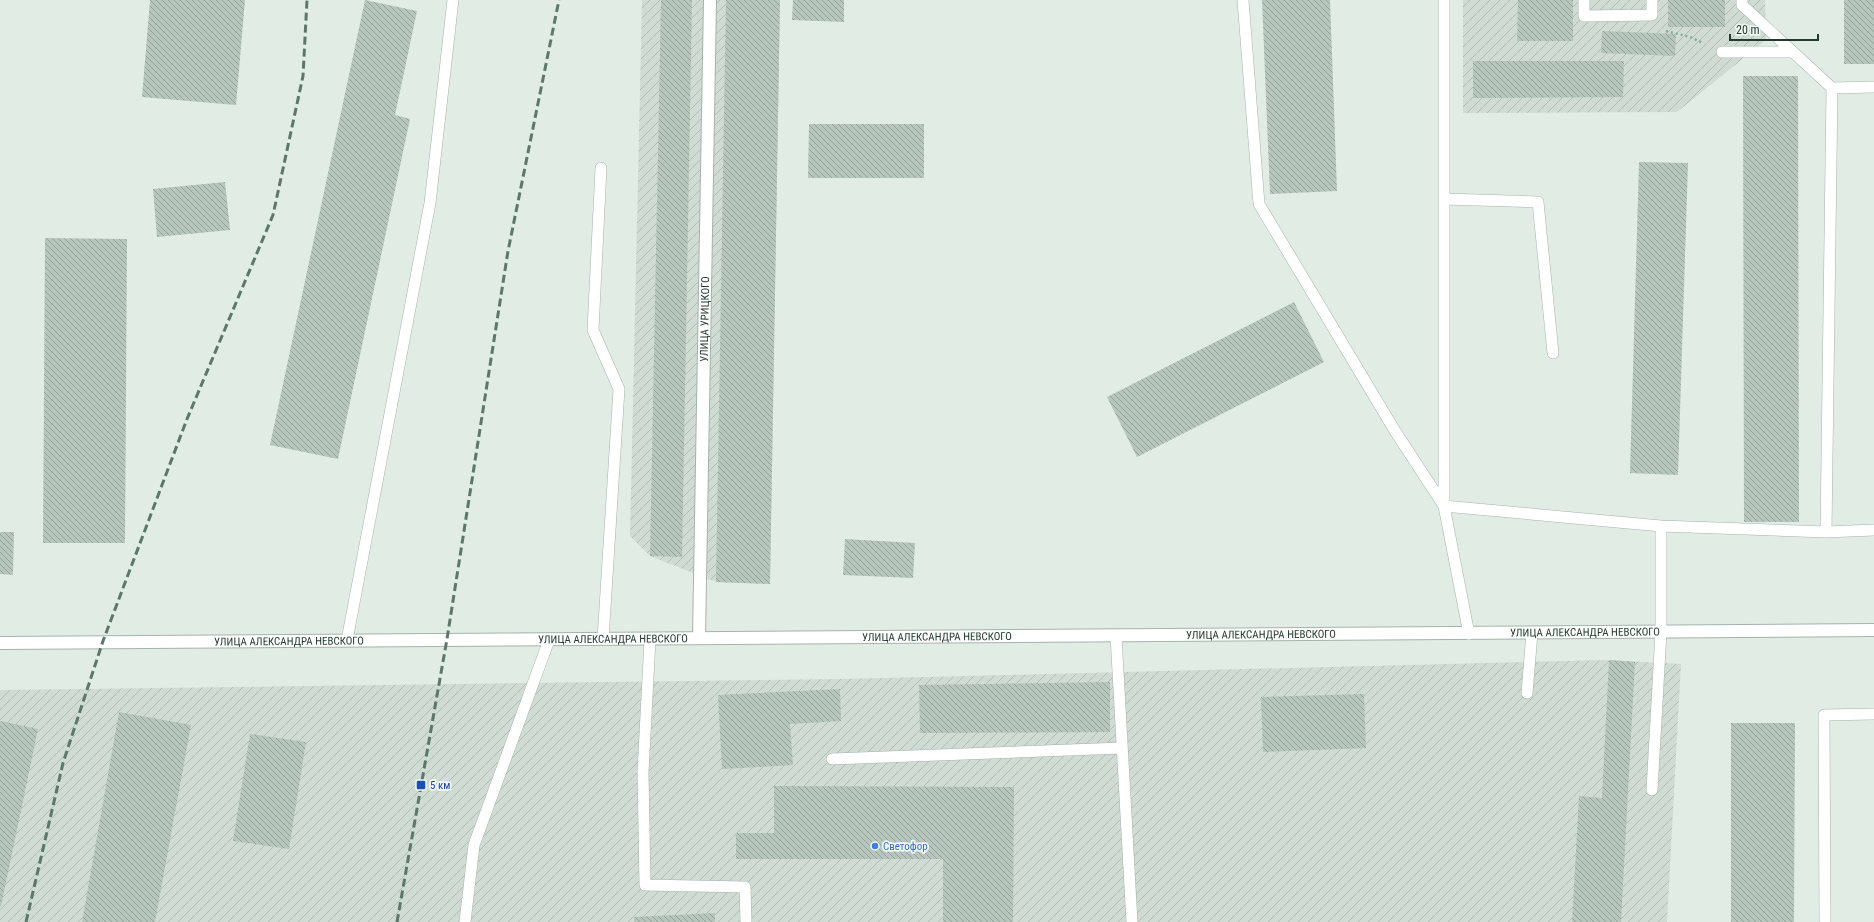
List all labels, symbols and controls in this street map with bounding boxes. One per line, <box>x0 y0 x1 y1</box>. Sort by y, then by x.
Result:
scale bar <box>1730 16 1818 42</box>
text: 20 m <box>1736 23 1760 37</box>
street label: УЛИЦА УРИЦКОГО <box>697 276 712 362</box>
street label: УЛИЦА АЛЕКСАНДРА НЕВСКОГО <box>1510 625 1660 639</box>
street label: УЛИЦА АЛЕКСАНДРА НЕВСКОГО <box>1186 627 1336 641</box>
street label: УЛИЦА АЛЕКСАНДРА НЕВСКОГО <box>862 629 1012 644</box>
street label: УЛИЦА АЛЕКСАНДРА НЕВСКОГО <box>538 632 688 646</box>
street label: УЛИЦА АЛЕКСАНДРА НЕВСКОГО <box>214 634 364 648</box>
marker: 5 км <box>415 779 427 791</box>
place label: 5 км <box>430 779 450 792</box>
place label: Светофор <box>883 840 928 853</box>
marker: Светофор <box>870 841 880 851</box>

